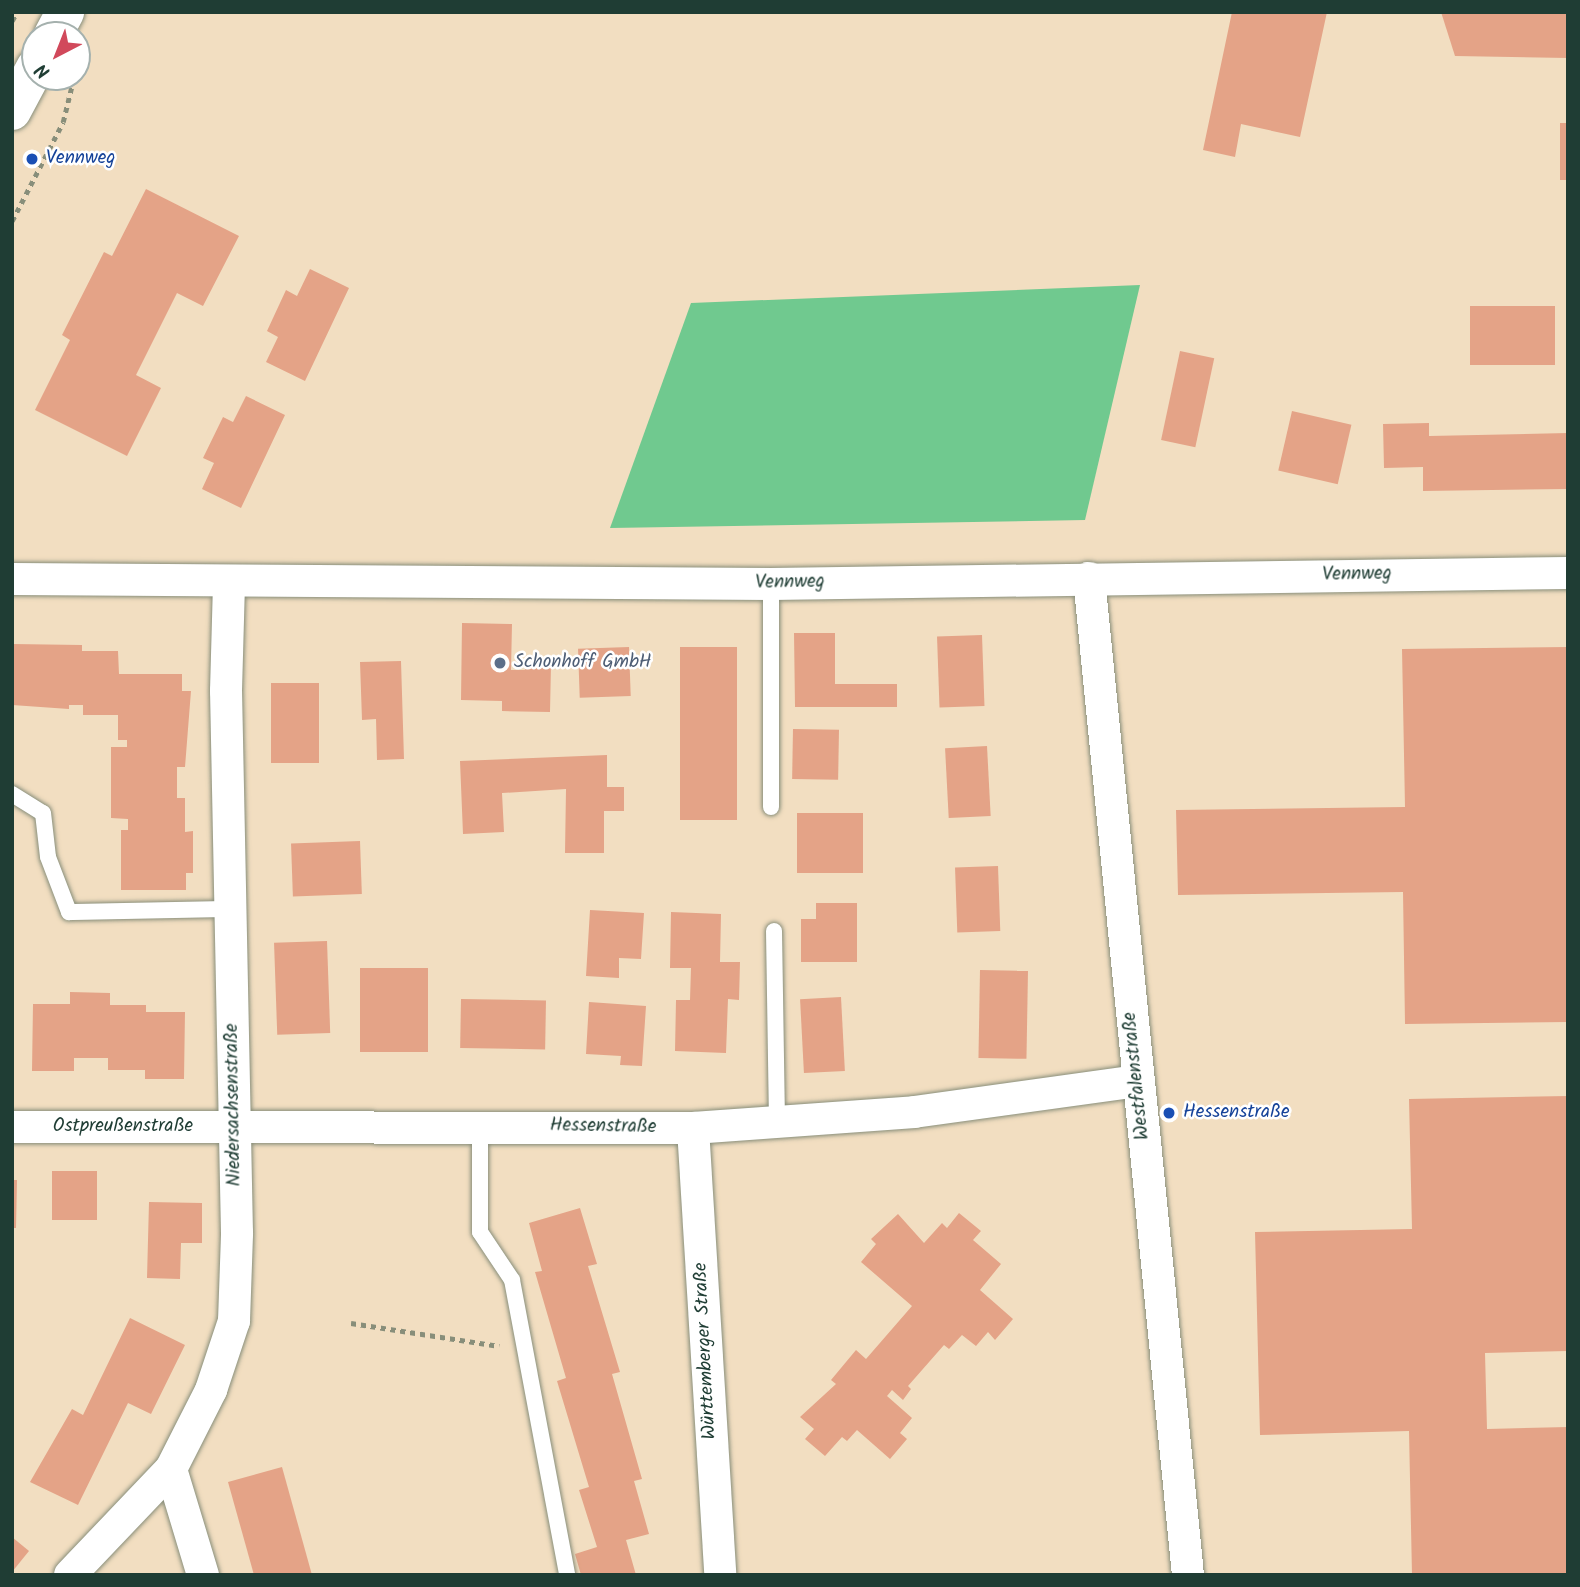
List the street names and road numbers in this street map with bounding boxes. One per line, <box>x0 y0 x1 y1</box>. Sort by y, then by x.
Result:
street label: Vennweg <box>1322 563 1392 587</box>
street label: Vennweg <box>755 571 825 595</box>
street label: Westfalenstraße <box>1119 1011 1155 1141</box>
street label: Niedersachsenstraße <box>221 1023 247 1187</box>
street label: Hessenstraße <box>550 1115 656 1139</box>
street label: Ostpreußenstraße <box>53 1116 193 1138</box>
street label: Württemberger Straße <box>690 1262 722 1440</box>

